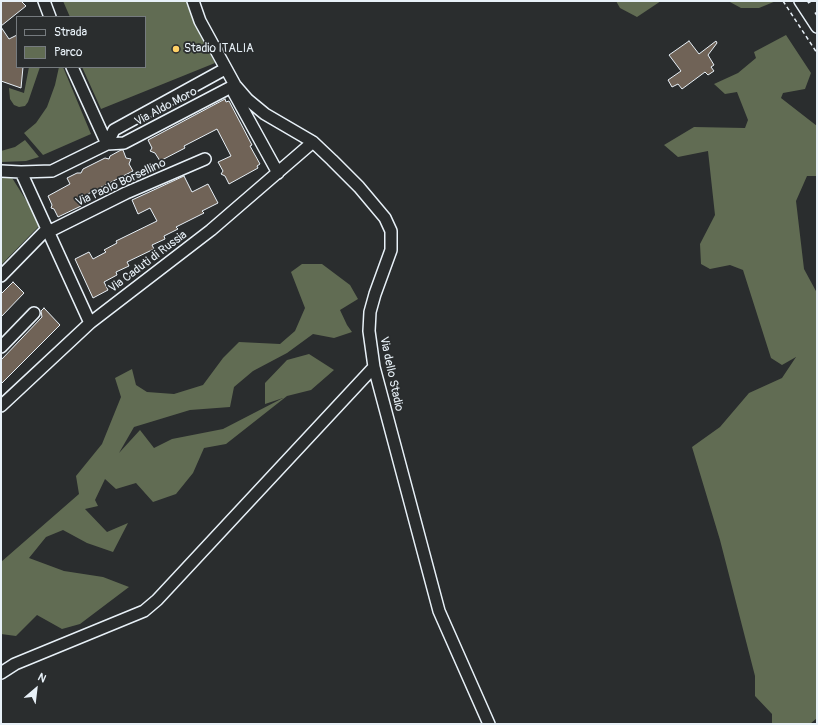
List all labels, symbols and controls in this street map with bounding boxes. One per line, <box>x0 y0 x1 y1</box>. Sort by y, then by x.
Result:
legend <box>16 16 146 68</box>
text: Strada <box>54 25 87 40</box>
place label: Stadio ITALIA <box>184 42 254 56</box>
marker: Stadio ITALIA <box>171 44 181 54</box>
text: Parco <box>54 45 83 60</box>
street label: Via Aldo Moro <box>132 85 200 129</box>
street label: Via Paolo Borsellino <box>74 156 168 210</box>
street label: Via Caduti di Russia <box>106 228 190 296</box>
street label: Via dello Stadio <box>376 335 406 413</box>
north arrow <box>16 669 56 709</box>
text: N <box>36 670 48 685</box>

